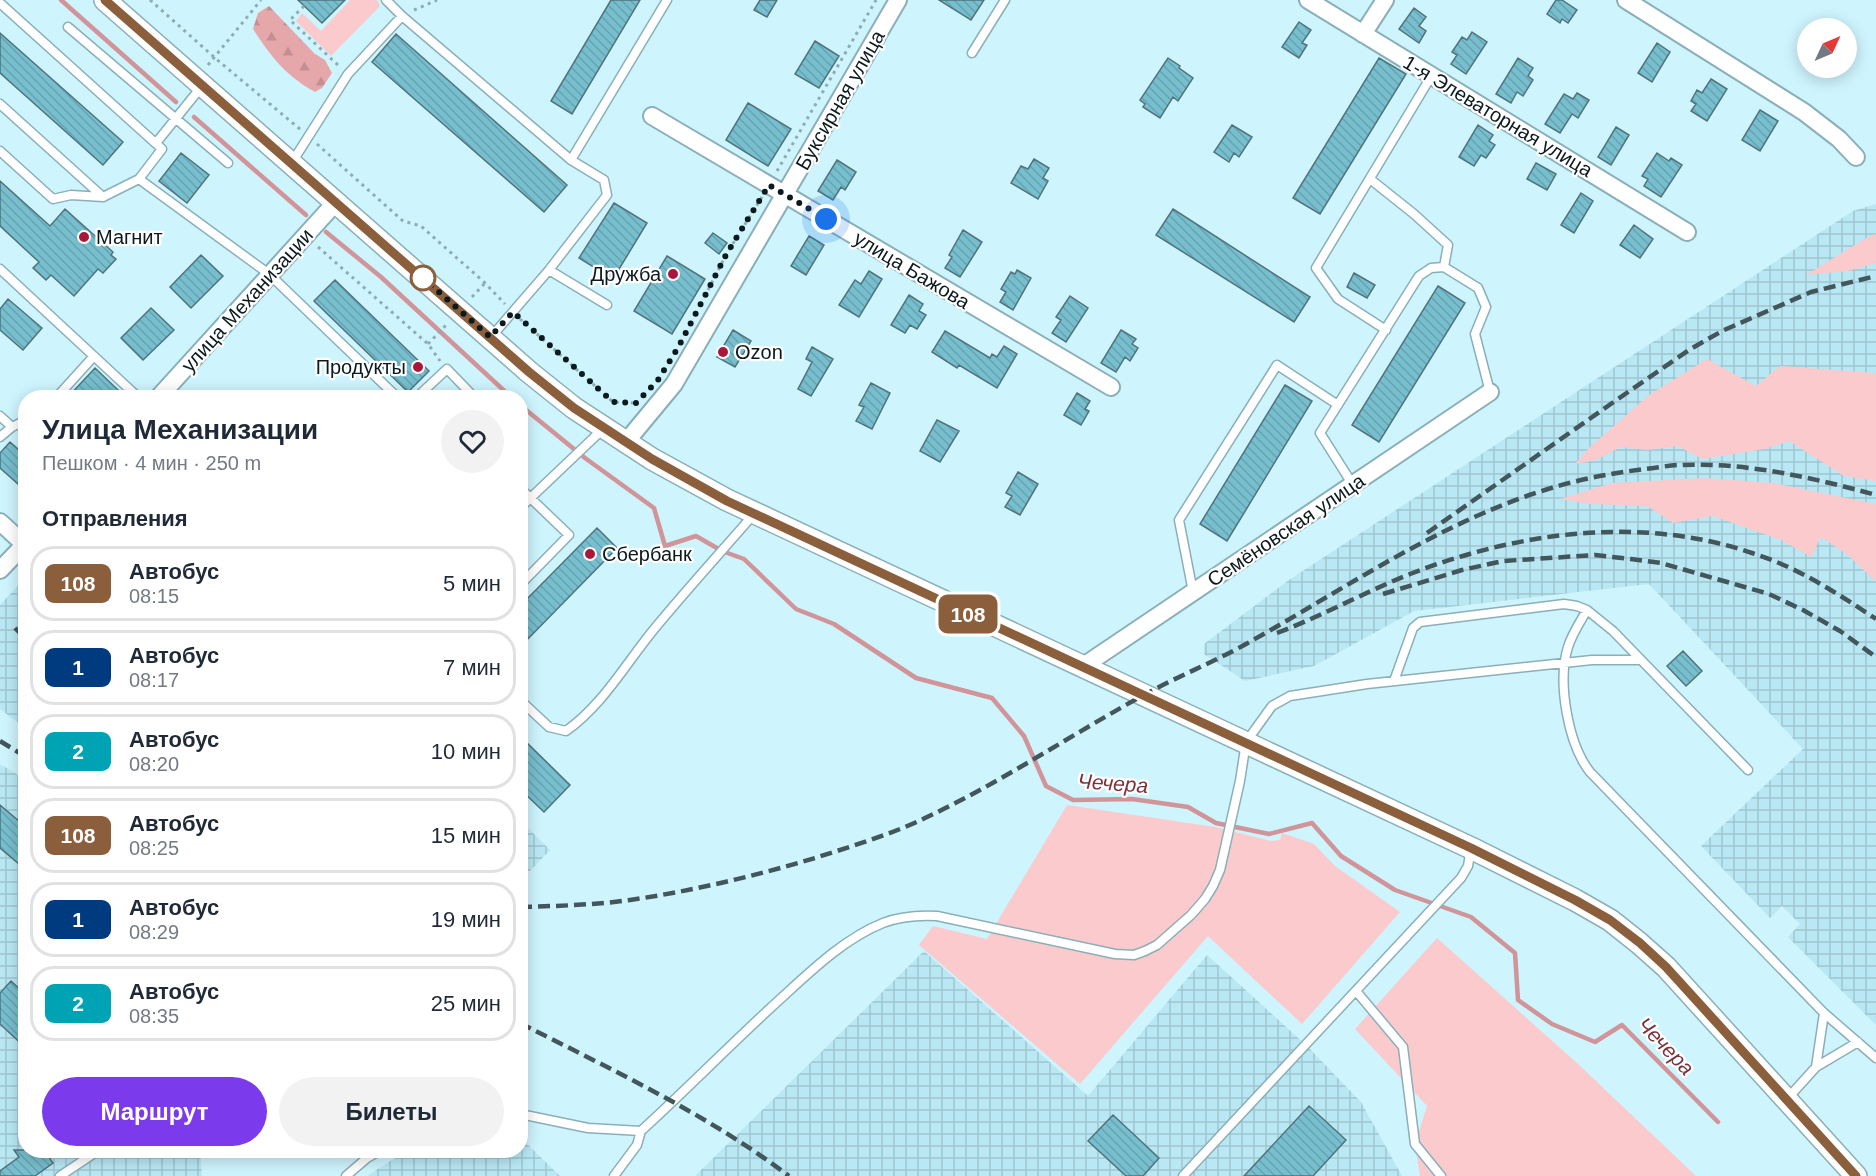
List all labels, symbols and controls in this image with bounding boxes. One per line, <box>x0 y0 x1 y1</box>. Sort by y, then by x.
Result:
north arrow <box>1797 18 1857 78</box>
map controls <box>1797 18 1857 78</box>
street label: Буксирная улица <box>791 26 889 174</box>
street label: 1-я Элеваторная улица <box>1400 51 1597 182</box>
your location <box>811 204 841 234</box>
street label: улица Механизации <box>177 224 317 376</box>
place label: Магнит <box>96 226 163 248</box>
street label: улица Бажова <box>850 227 974 314</box>
marker: Магнит <box>77 230 91 244</box>
place label: Дружба <box>591 263 662 285</box>
unlabelled marker <box>410 265 436 291</box>
marker: Дружба <box>666 267 680 281</box>
place label: Ozon <box>735 341 783 363</box>
marker: Ozon <box>716 345 730 359</box>
place label: Продукты <box>316 356 406 378</box>
marker: Продукты <box>411 360 425 374</box>
button: heart <box>441 410 504 473</box>
text: Улица Механизации <box>42 414 318 445</box>
text: Пешком · 4 мин · 250 m <box>42 452 261 474</box>
street label: Семёновская улица <box>1203 469 1369 591</box>
text: Отправления <box>42 506 188 531</box>
place label: Сбербанк <box>602 543 692 565</box>
marker: Сбербанк <box>583 547 597 561</box>
text: Автобус <box>129 559 219 584</box>
text: 5 мин <box>443 571 501 596</box>
text: 108 <box>60 572 96 595</box>
text: 08:15 <box>129 585 179 607</box>
line badge: 108 <box>934 594 1002 634</box>
text: 108 <box>950 603 986 626</box>
text: Автобус <box>129 643 219 668</box>
text: 7 мин <box>443 655 501 680</box>
text: 1 <box>72 656 84 679</box>
text: 08:17 <box>129 669 179 691</box>
text: Автобус <box>129 727 219 752</box>
text: 10 мин <box>431 739 501 764</box>
text: 2 <box>72 740 84 763</box>
text: 08:20 <box>129 753 179 775</box>
water label: Чечера <box>1077 769 1149 797</box>
text: Автобус <box>129 811 219 836</box>
text: 15 мин <box>431 823 501 848</box>
text: 108 <box>60 824 96 847</box>
text: 08:25 <box>129 837 179 859</box>
text: Автобус <box>129 895 219 920</box>
text: 19 мин <box>431 907 501 932</box>
text: 1 <box>72 908 84 931</box>
text: 08:29 <box>129 921 179 943</box>
text: Автобус <box>129 979 219 1004</box>
text: 25 мин <box>431 991 501 1016</box>
text: 2 <box>72 992 84 1015</box>
text: 08:35 <box>129 1005 179 1027</box>
water label: Чечера <box>1633 1013 1699 1079</box>
button: Маршрут <box>42 1077 267 1146</box>
button: Билеты <box>279 1077 504 1146</box>

